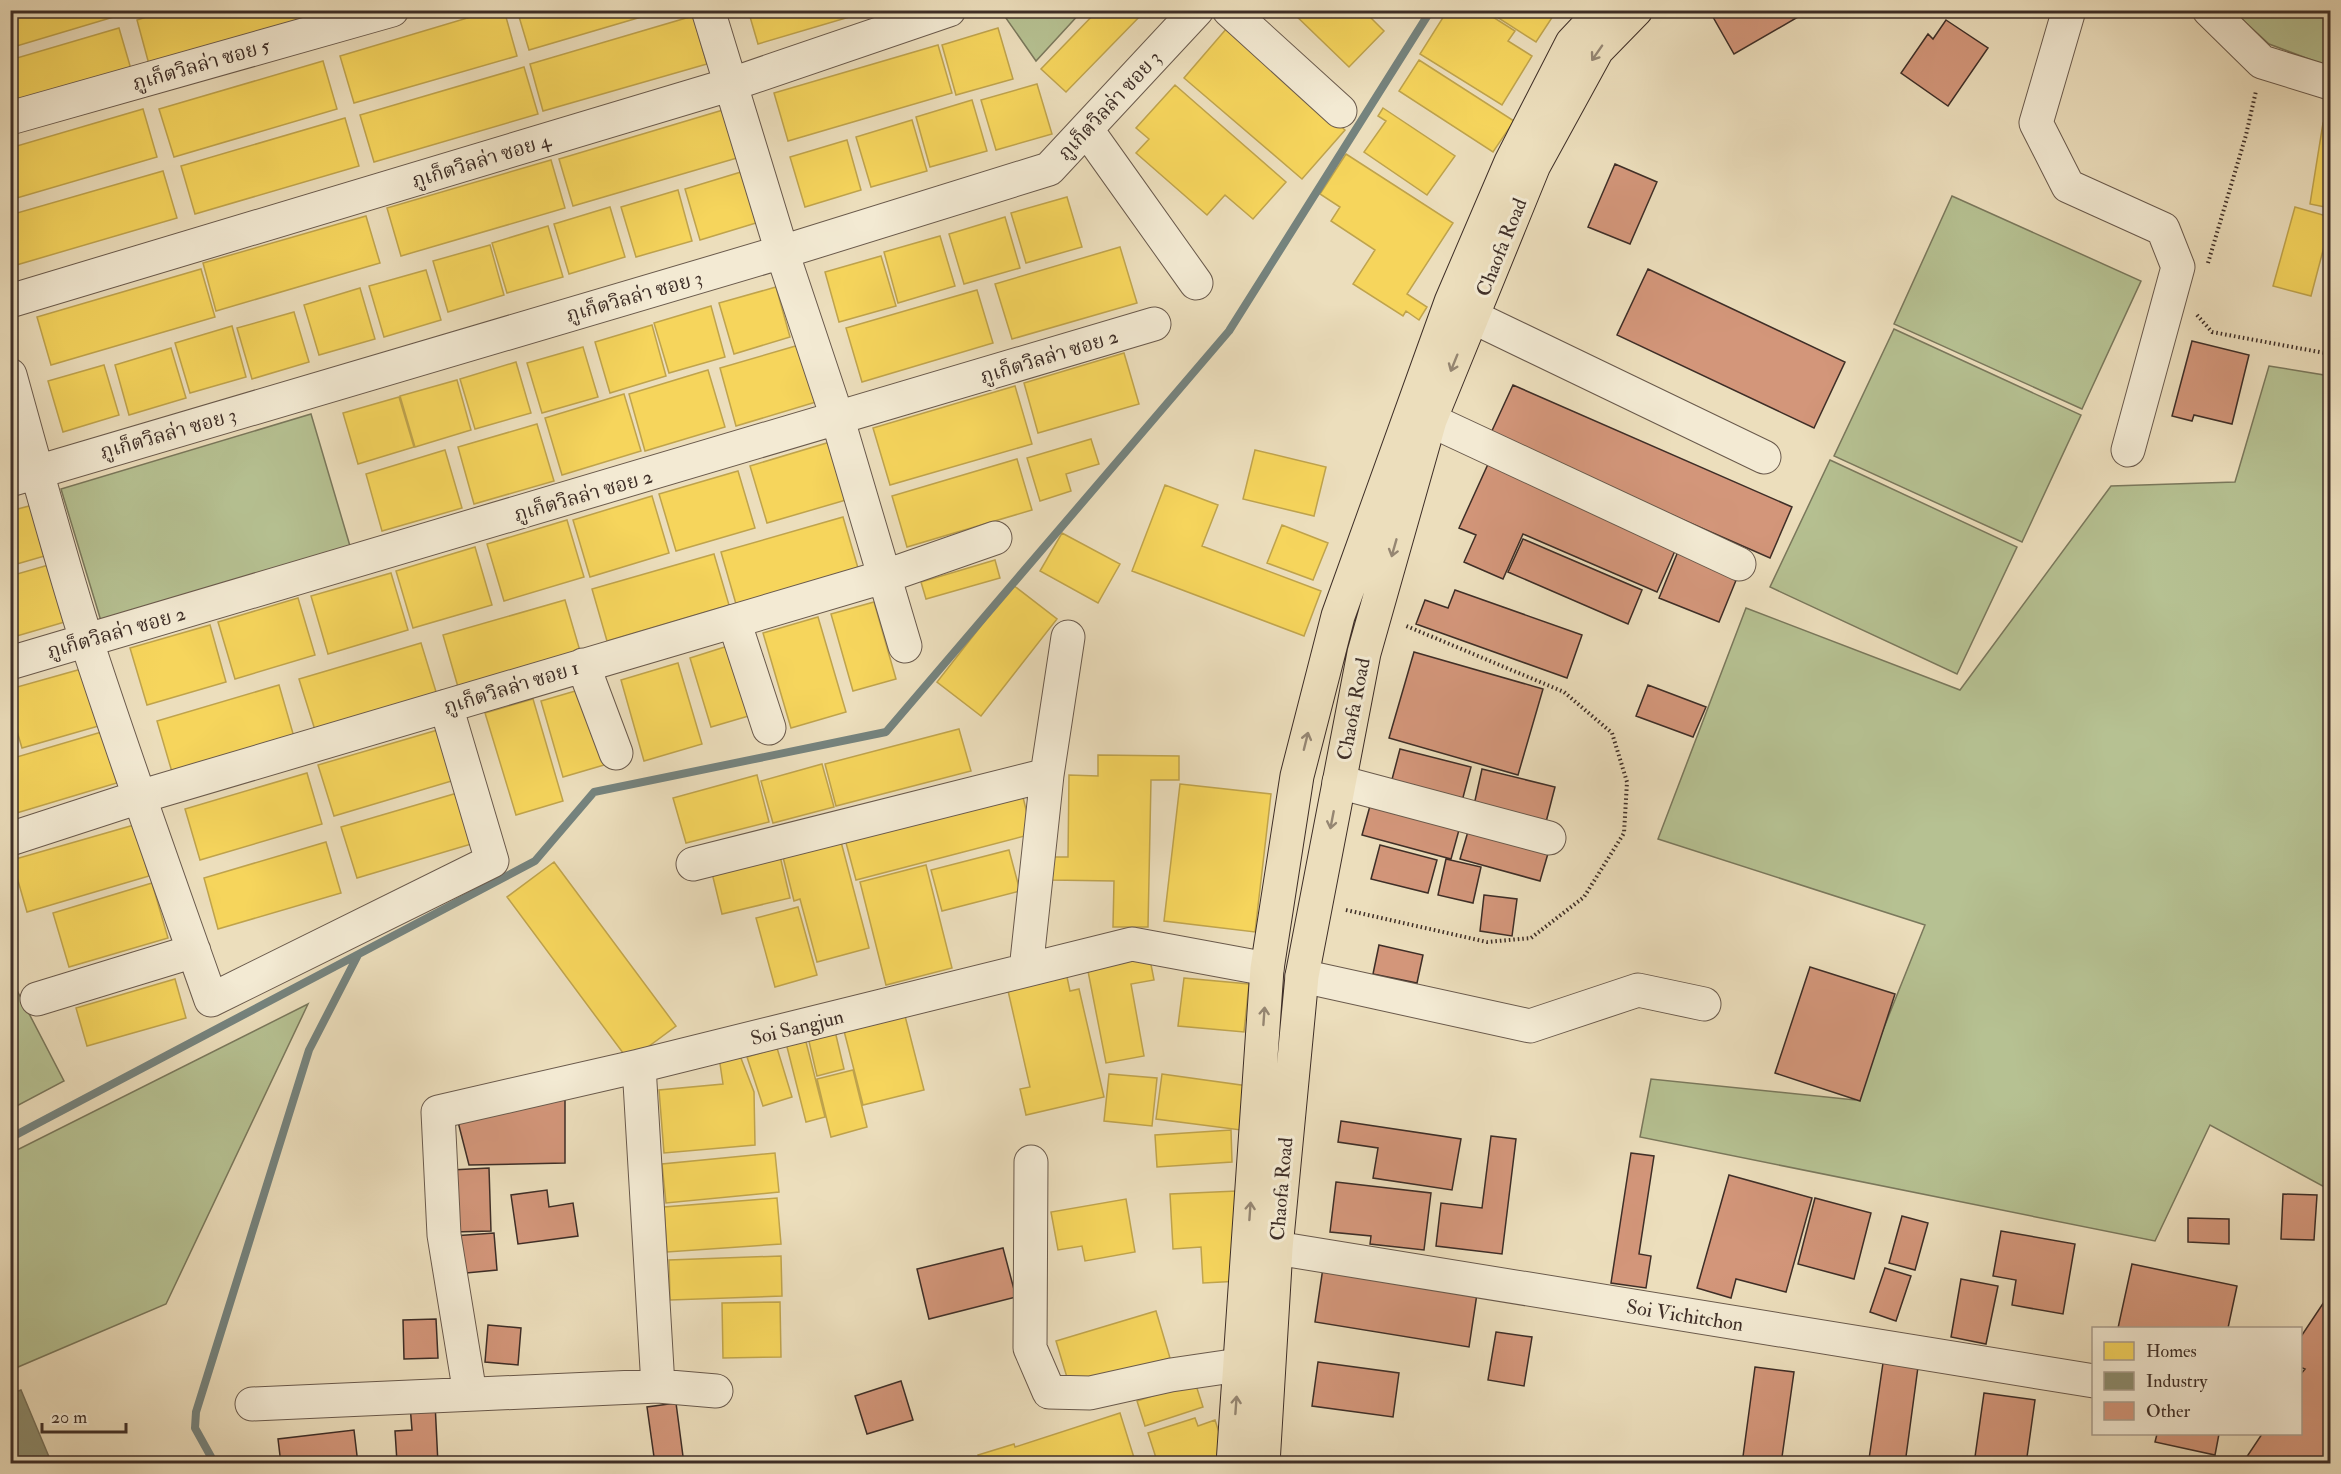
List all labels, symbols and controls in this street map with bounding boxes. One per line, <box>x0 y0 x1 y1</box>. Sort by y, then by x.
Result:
street label: ภูเก็ตวิลล่า ซอย 5 <box>130 33 273 96</box>
street label: ภูเก็ตวิลล่า ซอย 3 <box>1052 45 1166 165</box>
one-way arrow <box>1591 45 1603 61</box>
street label: ภูเก็ตวิลล่า ซอย 4 <box>409 127 555 193</box>
street label: Chaofa Road <box>1470 194 1533 300</box>
street label: ภูเก็ตวิลล่า ซอย 3 <box>563 265 705 328</box>
street label: ภูเก็ตวิลล่า ซอย 2 <box>977 324 1121 389</box>
one-way arrow <box>1448 353 1459 372</box>
street label: ภูเก็ตวิลล่า ซอย 3 <box>97 402 239 465</box>
street label: ภูเก็ตวิลล่า ซอย 2 <box>511 464 655 527</box>
one-way arrow <box>1387 538 1399 557</box>
street label: ภูเก็ตวิลล่า ซอย 2 <box>44 601 188 664</box>
street label: ภูเก็ตวิลล่า ซอย 1 <box>440 655 582 720</box>
street label: Chaofa Road <box>1331 656 1376 762</box>
one-way arrow <box>1301 731 1313 750</box>
one-way arrow <box>1326 810 1337 829</box>
street label: Soi Sangjun <box>748 1004 846 1051</box>
one-way arrow <box>1259 1007 1270 1027</box>
street label: Chaofa Road <box>1265 1136 1298 1242</box>
one-way arrow <box>1245 1201 1256 1221</box>
street label: Soi Vichitchon <box>1625 1294 1745 1337</box>
legend <box>2092 1327 2302 1435</box>
text: Homes <box>2146 1340 2197 1363</box>
text: Industry <box>2146 1370 2208 1393</box>
scale bar <box>42 1396 126 1434</box>
one-way arrow <box>1231 1396 1242 1416</box>
text: Other <box>2146 1400 2190 1423</box>
text: 20 m <box>51 1406 87 1429</box>

